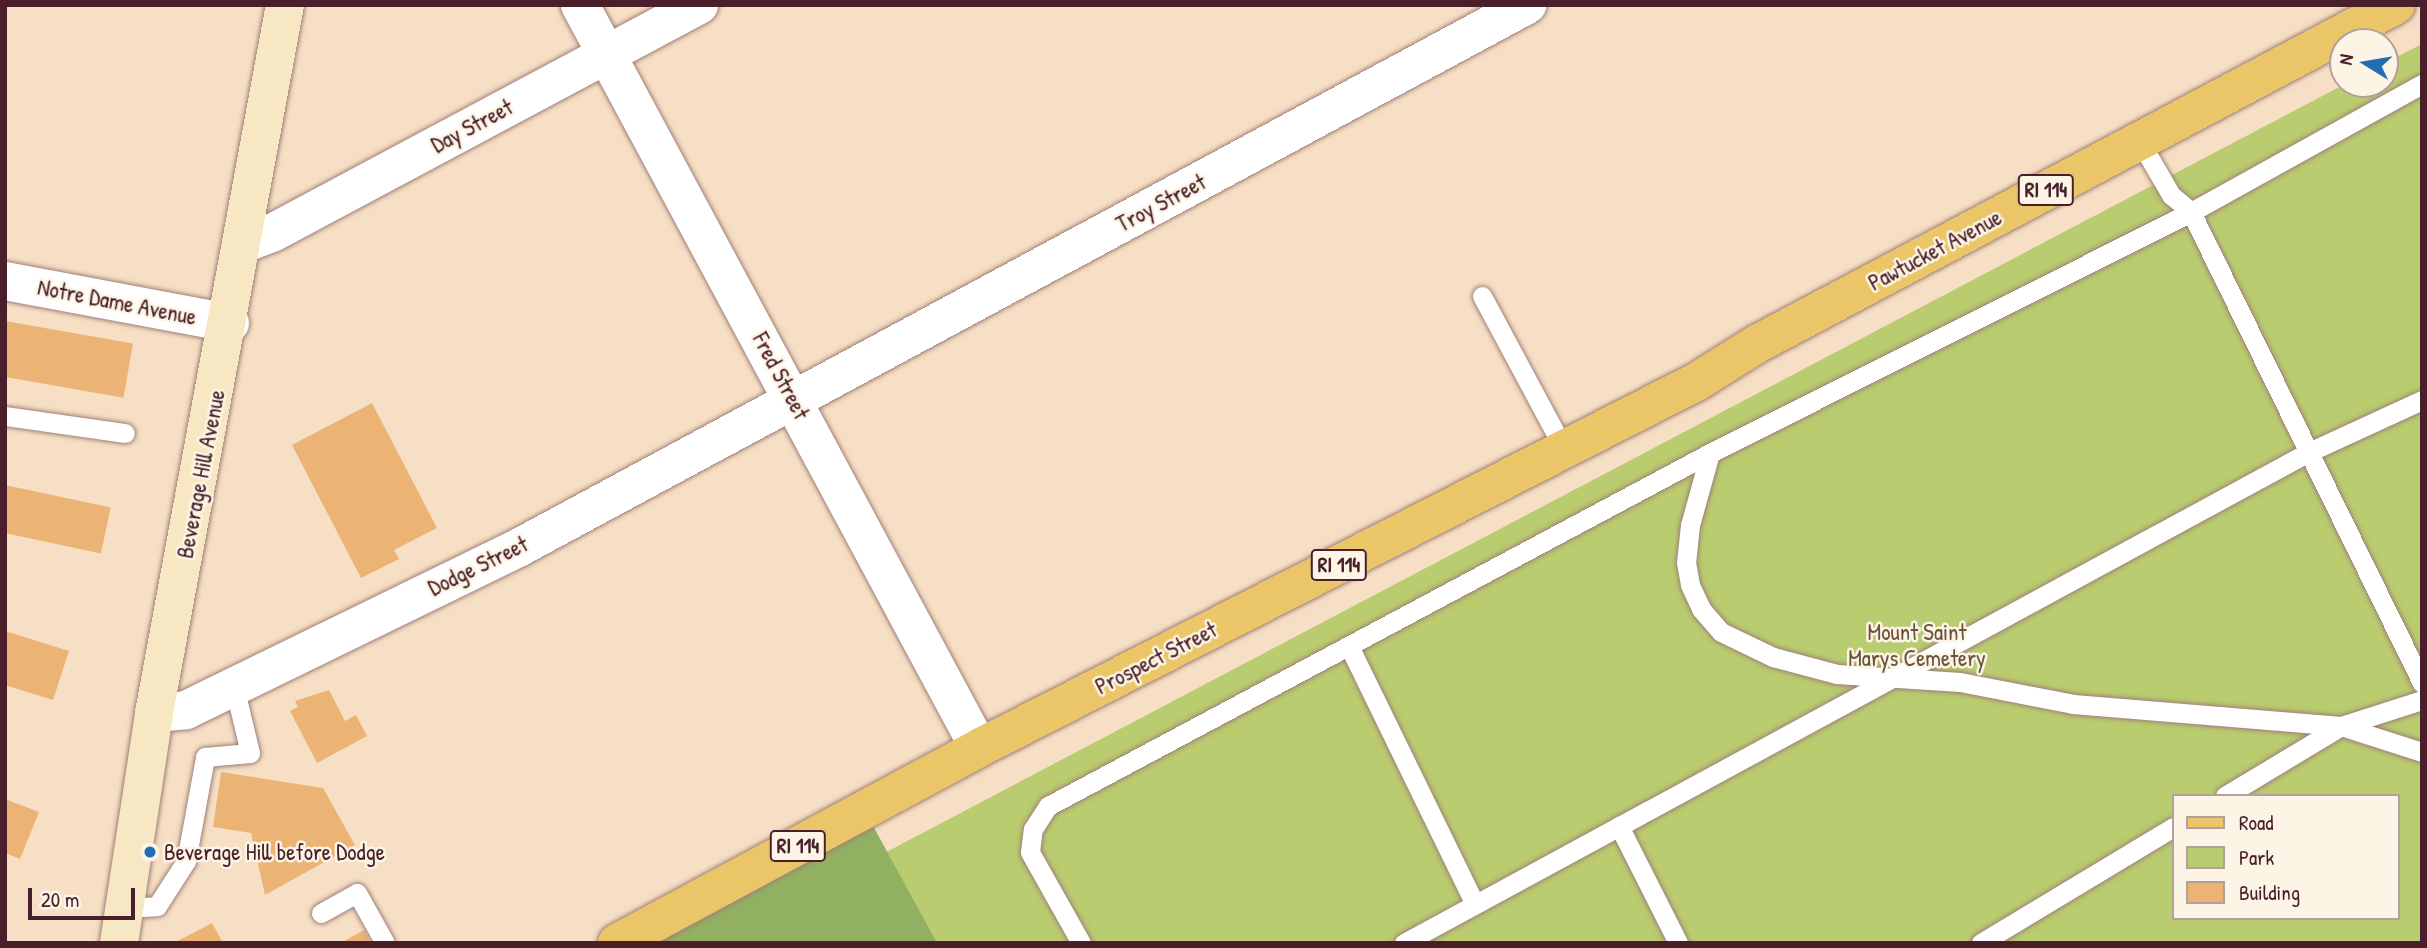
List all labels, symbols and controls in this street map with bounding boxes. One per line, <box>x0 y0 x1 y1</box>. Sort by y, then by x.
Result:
north arrow <box>2329 28 2399 98</box>
text: N <box>2332 52 2359 67</box>
street label: Day Street <box>426 93 518 159</box>
street label: Troy Street <box>1111 168 1211 238</box>
road number: RI 114 <box>2016 172 2076 208</box>
street label: Pawtucket Avenue <box>1864 203 2006 297</box>
street label: Notre Dame Avenue <box>35 273 199 331</box>
street label: Fred Street <box>747 328 815 424</box>
street label: Beverage Hill Avenue <box>171 387 231 561</box>
street label: Dodge Street <box>424 530 532 602</box>
road number: RI 114 <box>1309 548 1369 582</box>
street label: Prospect Street <box>1091 616 1221 700</box>
park label: Mount Saint Marys Cemetery <box>1848 618 1986 672</box>
legend <box>2172 794 2399 920</box>
text: Road <box>2239 808 2273 837</box>
road number: RI 114 <box>768 828 828 864</box>
place label: Beverage Hill before Dodge <box>164 838 385 866</box>
text: Park <box>2239 843 2274 872</box>
marker: Beverage Hill before Dodge <box>142 844 158 860</box>
scale bar <box>32 874 138 918</box>
text: Building <box>2239 878 2300 907</box>
text: 20 m <box>41 885 79 914</box>

